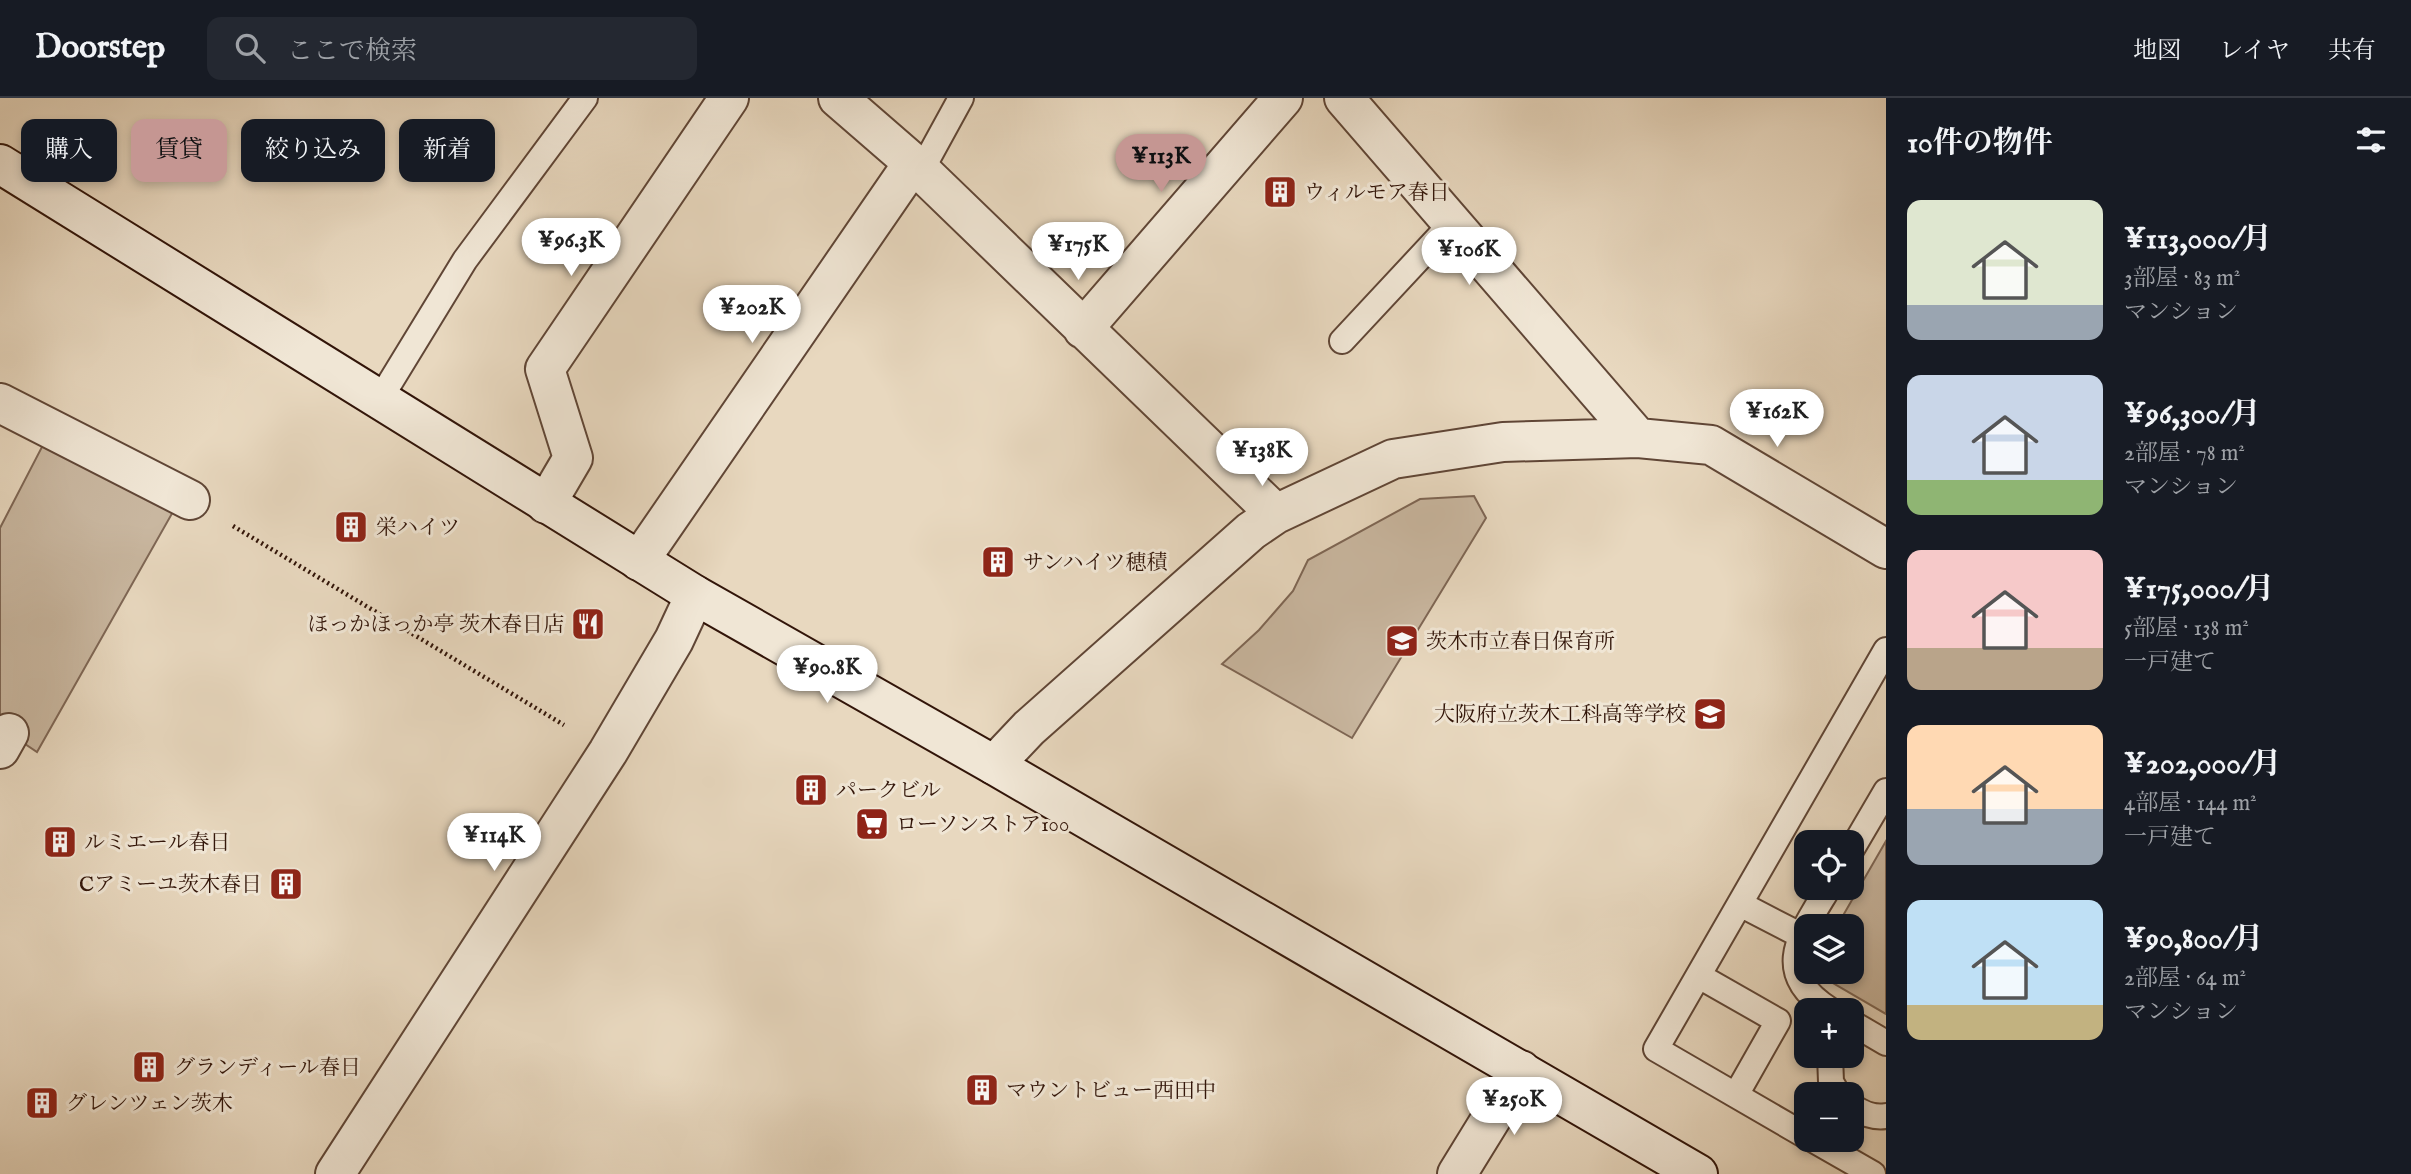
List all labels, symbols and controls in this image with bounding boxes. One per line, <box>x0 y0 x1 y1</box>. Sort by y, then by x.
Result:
search box <box>207 17 697 80</box>
text: Doorstep <box>35 27 165 69</box>
icon: search <box>231 29 269 67</box>
text: ここで検索 <box>287 35 417 68</box>
text: 地図 <box>2133 36 2181 67</box>
text: レイヤ <box>2219 36 2290 67</box>
text: 共有 <box>2328 36 2376 67</box>
chip: 購入 <box>21 119 117 182</box>
chip: 賃貸 <box>131 119 227 182</box>
chip: 絞り込み <box>241 119 385 182</box>
chip: 新着 <box>399 119 495 182</box>
icon: filters <box>2352 121 2390 159</box>
text: 10件の物件 <box>1907 125 2053 163</box>
pin: ¥113K <box>1112 134 1210 194</box>
text: ¥113K <box>1131 142 1191 171</box>
building icon: ウィルモア春日 <box>1261 173 1299 211</box>
place label: ウィルモア春日 <box>1304 180 1450 207</box>
pin: ¥96.3K <box>514 218 628 278</box>
text: ¥113,000/月 <box>2124 221 2272 259</box>
pin: ¥175K <box>1029 222 1127 282</box>
text: ¥96.3K <box>538 226 604 255</box>
pin: ¥106K <box>1420 228 1518 287</box>
icon: home <box>1963 228 2047 312</box>
text: ¥175K <box>1047 230 1109 259</box>
text: ¥106K <box>1438 235 1500 264</box>
text: 3部屋 · 83 m² <box>2124 264 2241 293</box>
pin: ¥202K <box>703 286 801 345</box>
text: ¥202K <box>719 293 785 322</box>
text: マンション <box>2124 298 2238 327</box>
pin: ¥162K <box>1728 390 1826 449</box>
text: ¥96,300/月 <box>2124 396 2261 434</box>
text: ¥162K <box>1746 397 1808 426</box>
icon: home <box>1963 403 2047 487</box>
pin: ¥138K <box>1213 428 1311 488</box>
text: ¥138K <box>1232 436 1292 465</box>
text: 2部屋 · 78 m² <box>2124 439 2245 468</box>
text: マンション <box>2124 473 2238 502</box>
building icon: 栄ハイツ <box>332 508 370 546</box>
place label: 栄ハイツ <box>376 515 460 542</box>
building icon: サンハイツ穂積 <box>979 543 1017 581</box>
place label: サンハイツ穂積 <box>1023 550 1167 577</box>
text: ¥175,000/月 <box>2124 571 2274 609</box>
icon: home <box>1963 578 2047 662</box>
restaurant icon: ほっかほっか亭 茨木春日店 <box>569 605 607 643</box>
place label: ほっかほっか亭 茨木春日店 <box>307 612 564 639</box>
text: 5部屋 · 138 m² <box>2124 614 2249 643</box>
school or university icon: 茨木市立春日保育所 <box>1383 622 1421 660</box>
place label: 茨木市立春日保育所 <box>1426 629 1615 656</box>
pin: ¥90.8K <box>770 646 884 705</box>
text: 一戸建て <box>2124 648 2216 677</box>
text: ¥90.8K <box>793 653 861 682</box>
school or university icon: 大阪府立茨木工科高等学校 <box>1691 695 1729 733</box>
place label: 大阪府立茨木工科高等学校 <box>1434 702 1686 729</box>
text: ¥202,000/月 <box>2124 746 2281 784</box>
icon: home <box>1963 753 2047 837</box>
building icon: パークビル <box>792 771 830 809</box>
place label: パークビル <box>836 778 941 805</box>
text: 4部屋 · 144 m² <box>2124 789 2257 818</box>
supermarket icon: ローソンストア100 <box>853 805 891 843</box>
place label: ローソンストア100 <box>896 812 1069 839</box>
pin: ¥114K <box>445 814 543 873</box>
text: ¥114K <box>463 821 525 850</box>
building icon: ルミエール春日 <box>41 823 79 861</box>
text: 一戸建て <box>2124 823 2216 852</box>
place label: ルミエール春日 <box>84 830 231 857</box>
map controls <box>1794 830 1864 1152</box>
button: locate <box>1794 830 1864 900</box>
building icon: Cアミーユ茨木春日 <box>267 865 305 903</box>
place label: Cアミーユ茨木春日 <box>79 872 262 899</box>
button: layers <box>1794 914 1864 984</box>
text: ¥90,800/月 <box>2124 921 2263 959</box>
icon: home <box>1963 928 2047 1012</box>
text: 2部屋 · 64 m² <box>2124 964 2246 993</box>
button: + <box>1794 998 1864 1068</box>
text: マンション <box>2124 998 2238 1027</box>
building icon: グランディール春日 <box>130 1048 168 1086</box>
place label: グランディール春日 <box>174 1055 361 1082</box>
building icon: マウントビュー西田中 <box>963 1071 1001 1109</box>
pin: ¥250K <box>1465 1077 1563 1137</box>
place label: マウントビュー西田中 <box>1006 1078 1216 1105</box>
button: − <box>1794 1082 1864 1152</box>
building icon: グレンツェン茨木 <box>23 1084 61 1122</box>
text: ¥250K <box>1482 1085 1546 1114</box>
place label: グレンツェン茨木 <box>66 1091 233 1118</box>

